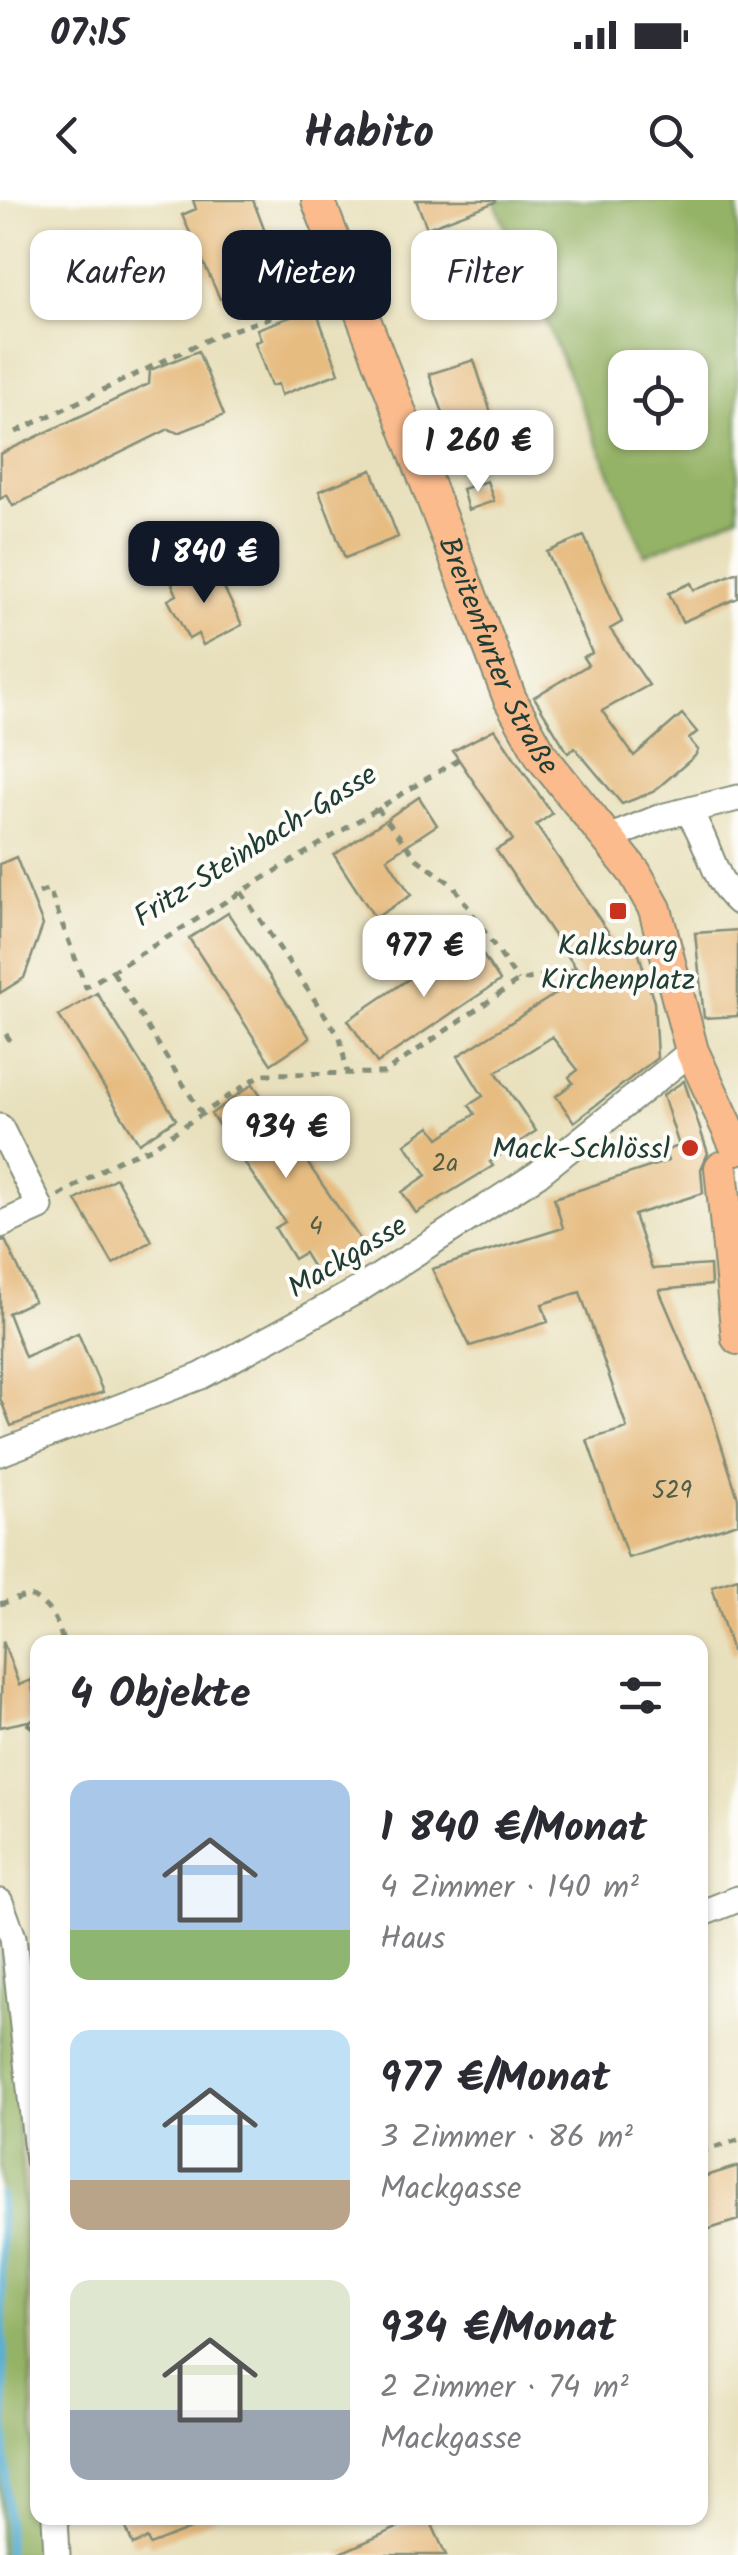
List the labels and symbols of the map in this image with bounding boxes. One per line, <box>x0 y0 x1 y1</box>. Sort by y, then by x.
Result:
pin: 1 260 € <box>386 410 570 495</box>
pin: 1 840 € <box>112 521 296 606</box>
street label: Breitenfurter Straße <box>424 530 570 787</box>
street label: Fritz-Steinbach-Gasse <box>125 752 388 941</box>
marker: Kalksburg Kirchenplatz <box>607 900 629 922</box>
pin: 977 € <box>354 915 494 1000</box>
place label: Kalksburg Kirchenplatz <box>541 923 695 1005</box>
pin: 934 € <box>216 1096 356 1181</box>
place label: Mack-Schlössl <box>492 1126 670 1174</box>
marker: Mack-Schlössl <box>679 1137 701 1159</box>
house number: 2a <box>432 1144 458 1184</box>
street label: Mackgasse <box>279 1203 417 1312</box>
house number: 4 <box>309 1207 323 1247</box>
house number: 529 <box>652 1471 692 1511</box>

